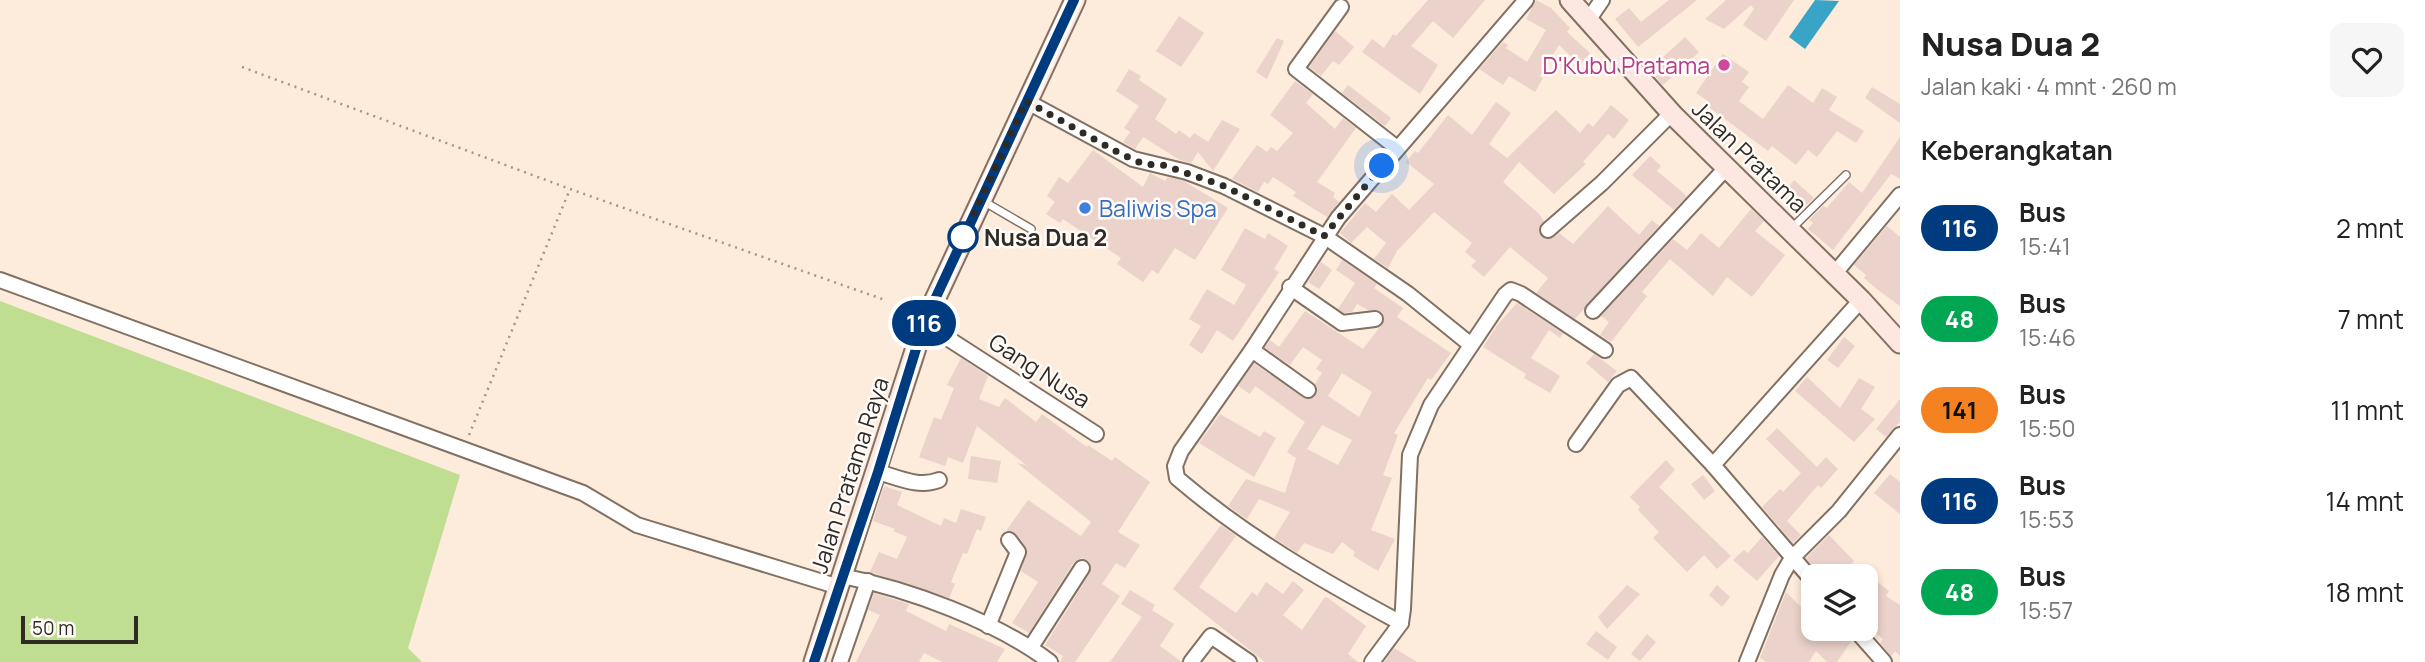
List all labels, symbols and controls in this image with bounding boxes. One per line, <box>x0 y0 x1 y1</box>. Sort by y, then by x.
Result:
text: Nusa Dua 2 <box>1921 21 2100 66</box>
button: heart <box>2330 23 2404 97</box>
place label: D'Kubu Pratama <box>1542 49 1710 81</box>
marker: D'Kubu Pratama <box>1716 57 1732 73</box>
text: Jalan kaki · 4 mnt · 260 m <box>1921 70 2177 102</box>
street label: Jalan Pratama <box>1685 93 1815 219</box>
text: Keberangkatan <box>1921 132 2113 168</box>
your location <box>1364 148 1399 183</box>
place label: Baliwis Spa <box>1099 192 1217 224</box>
text: Bus <box>2019 194 2066 230</box>
marker: Baliwis Spa <box>1077 200 1093 216</box>
text: 2 mnt <box>2336 210 2404 246</box>
text: 116 <box>1942 211 1977 244</box>
place label: Nusa Dua 2 <box>984 221 1107 253</box>
marker: Nusa Dua 2 <box>948 222 978 252</box>
text: 15:41 <box>2019 230 2071 262</box>
text: Bus <box>2019 285 2066 321</box>
line badge: 116 <box>884 300 964 346</box>
text: 7 mnt <box>2338 301 2404 337</box>
text: 48 <box>1945 302 1974 335</box>
text: 116 <box>906 306 942 339</box>
text: 15:46 <box>2019 321 2076 353</box>
street label: Gang Nusa <box>983 325 1097 415</box>
street label: Jalan Pratama Raya <box>802 373 896 577</box>
text: Bus <box>2019 376 2066 412</box>
text: 11 mnt <box>2331 392 2404 428</box>
text: 141 <box>1942 393 1977 426</box>
text: 15:50 <box>2019 412 2075 444</box>
text: Bus <box>2019 467 2066 503</box>
text: 14 mnt <box>2325 483 2404 519</box>
text: 116 <box>1942 484 1977 517</box>
text: 15:53 <box>2019 503 2074 535</box>
text: Bus <box>2019 558 2066 594</box>
map controls <box>1801 564 1878 641</box>
button: layers <box>1801 564 1878 641</box>
text: 18 mnt <box>2326 574 2404 610</box>
text: 48 <box>1945 575 1974 608</box>
text: 15:57 <box>2019 594 2073 626</box>
scale bar <box>21 613 138 645</box>
text: 50 m <box>32 615 74 641</box>

